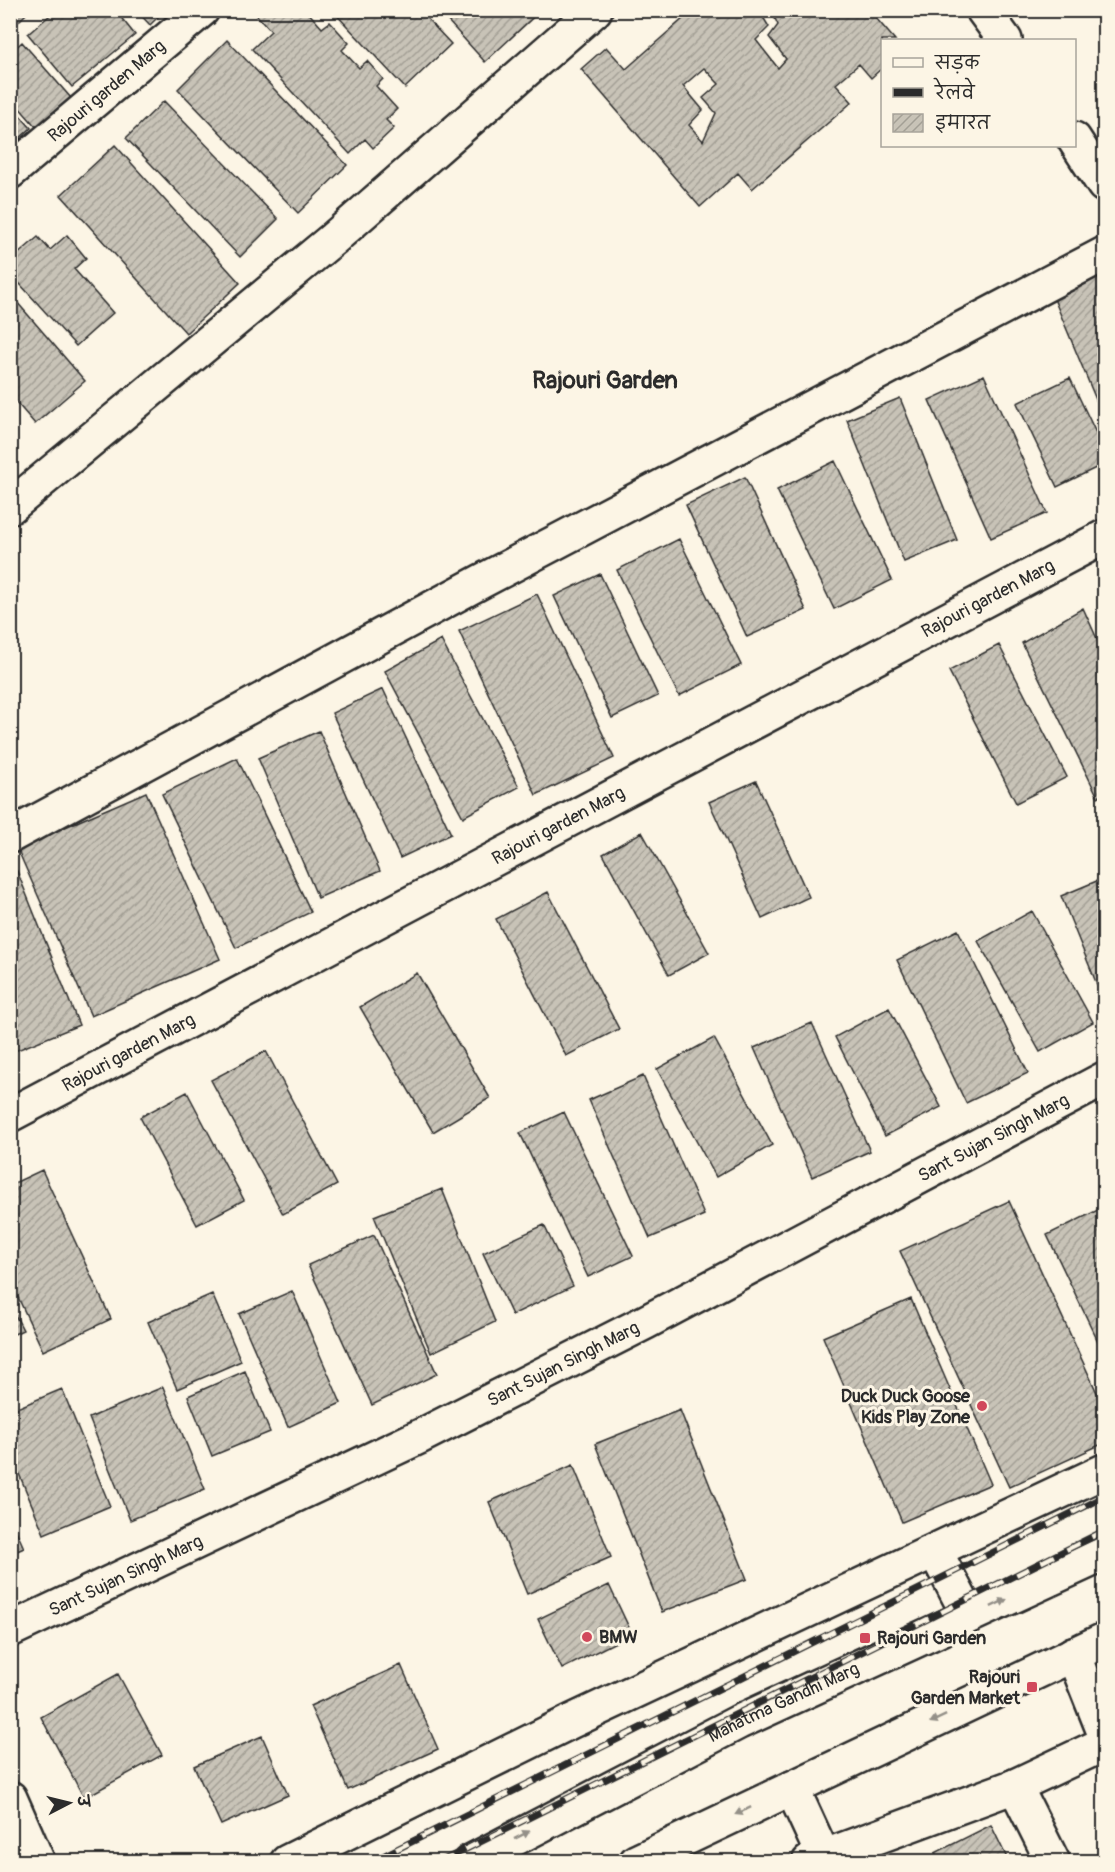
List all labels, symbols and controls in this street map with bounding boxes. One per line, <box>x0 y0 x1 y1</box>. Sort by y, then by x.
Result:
street label: Rajouri garden Marg <box>43 34 170 147</box>
legend <box>881 39 1076 147</box>
text: सड़क <box>934 52 980 75</box>
text: रेलवे <box>933 77 976 105</box>
text: इमारत <box>935 112 991 135</box>
district label: Rajouri Garden <box>532 366 678 395</box>
street label: Rajouri garden Marg <box>917 554 1058 643</box>
street label: Rajouri garden Marg <box>488 781 629 870</box>
street label: Rajouri garden Marg <box>58 1008 199 1097</box>
street label: Sant Sujan Singh Marg <box>914 1088 1073 1187</box>
street label: Sant Sujan Singh Marg <box>483 1316 643 1412</box>
place label: Duck Duck Goose Kids Play Zone <box>841 1385 971 1429</box>
marker: Duck Duck Goose Kids Play Zone <box>975 1399 989 1413</box>
street label: Sant Sujan Singh Marg <box>45 1529 206 1621</box>
one-way arrow <box>990 1597 1008 1607</box>
place label: BMW <box>599 1626 638 1649</box>
place label: Rajouri Garden <box>877 1627 986 1650</box>
marker: BMW <box>580 1630 594 1644</box>
marker: Rajouri Garden <box>858 1631 872 1645</box>
street label: Mahatma Gandhi Marg <box>704 1657 863 1748</box>
place label: Rajouri Garden Market <box>911 1666 1021 1710</box>
marker: Rajouri Garden Market <box>1025 1680 1039 1694</box>
one-way arrow <box>929 1714 946 1723</box>
north arrow <box>39 1773 99 1833</box>
text: उ <box>72 1793 94 1809</box>
one-way arrow <box>734 1807 751 1816</box>
one-way arrow <box>513 1830 530 1840</box>

